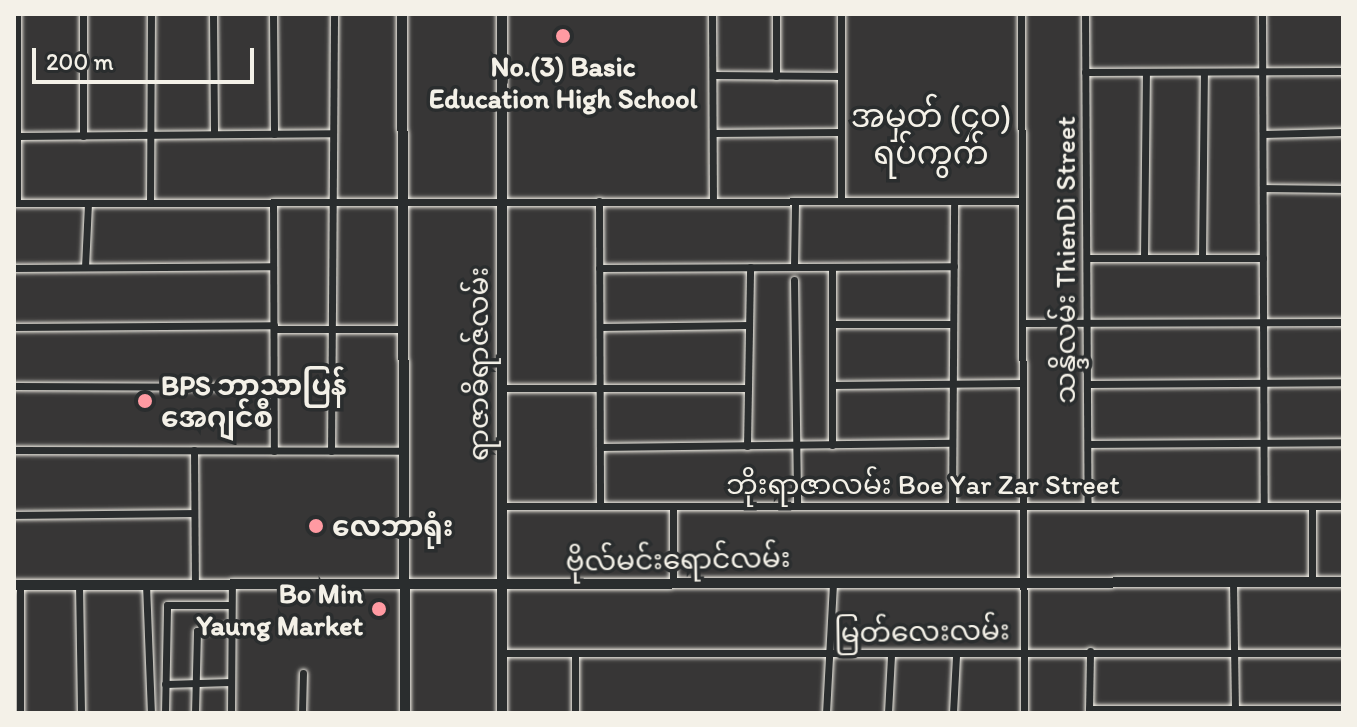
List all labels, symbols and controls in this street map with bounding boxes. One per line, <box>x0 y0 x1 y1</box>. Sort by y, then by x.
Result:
marker: No.(3) Basic Education High School <box>554 27 572 45</box>
scale bar <box>36 32 258 82</box>
text: 200 m <box>46 47 114 76</box>
place label: No.(3) Basic Education High School <box>429 49 697 115</box>
district label: အမှတ် (၄၀) ရပ်ကွက် <box>851 98 1011 173</box>
street label: သန္ဒိလမ်း ThienDi Street <box>1048 117 1082 403</box>
street label: ရာဇာဓိရာဇ်လမ်း <box>461 267 495 461</box>
place label: BPS ဘာသာပြန် အေဂျင်စီ <box>161 368 347 434</box>
marker: BPS ဘာသာပြန် အေဂျင်စီ <box>136 392 154 410</box>
street label: ဘိုးရာဇာလမ်း Boe Yar Zar Street <box>727 467 1119 501</box>
place label: လေဘာရုံး <box>332 509 454 543</box>
marker: လေဘာရုံး <box>307 517 325 535</box>
street label: ဗိုလ်မင်းရောင်လမ်း <box>565 540 791 578</box>
place label: Bo Min Yaung Market <box>197 576 363 642</box>
marker: Bo Min Yaung Market <box>370 600 388 618</box>
street label: မြတ်လေးလမ်း <box>834 613 1010 649</box>

